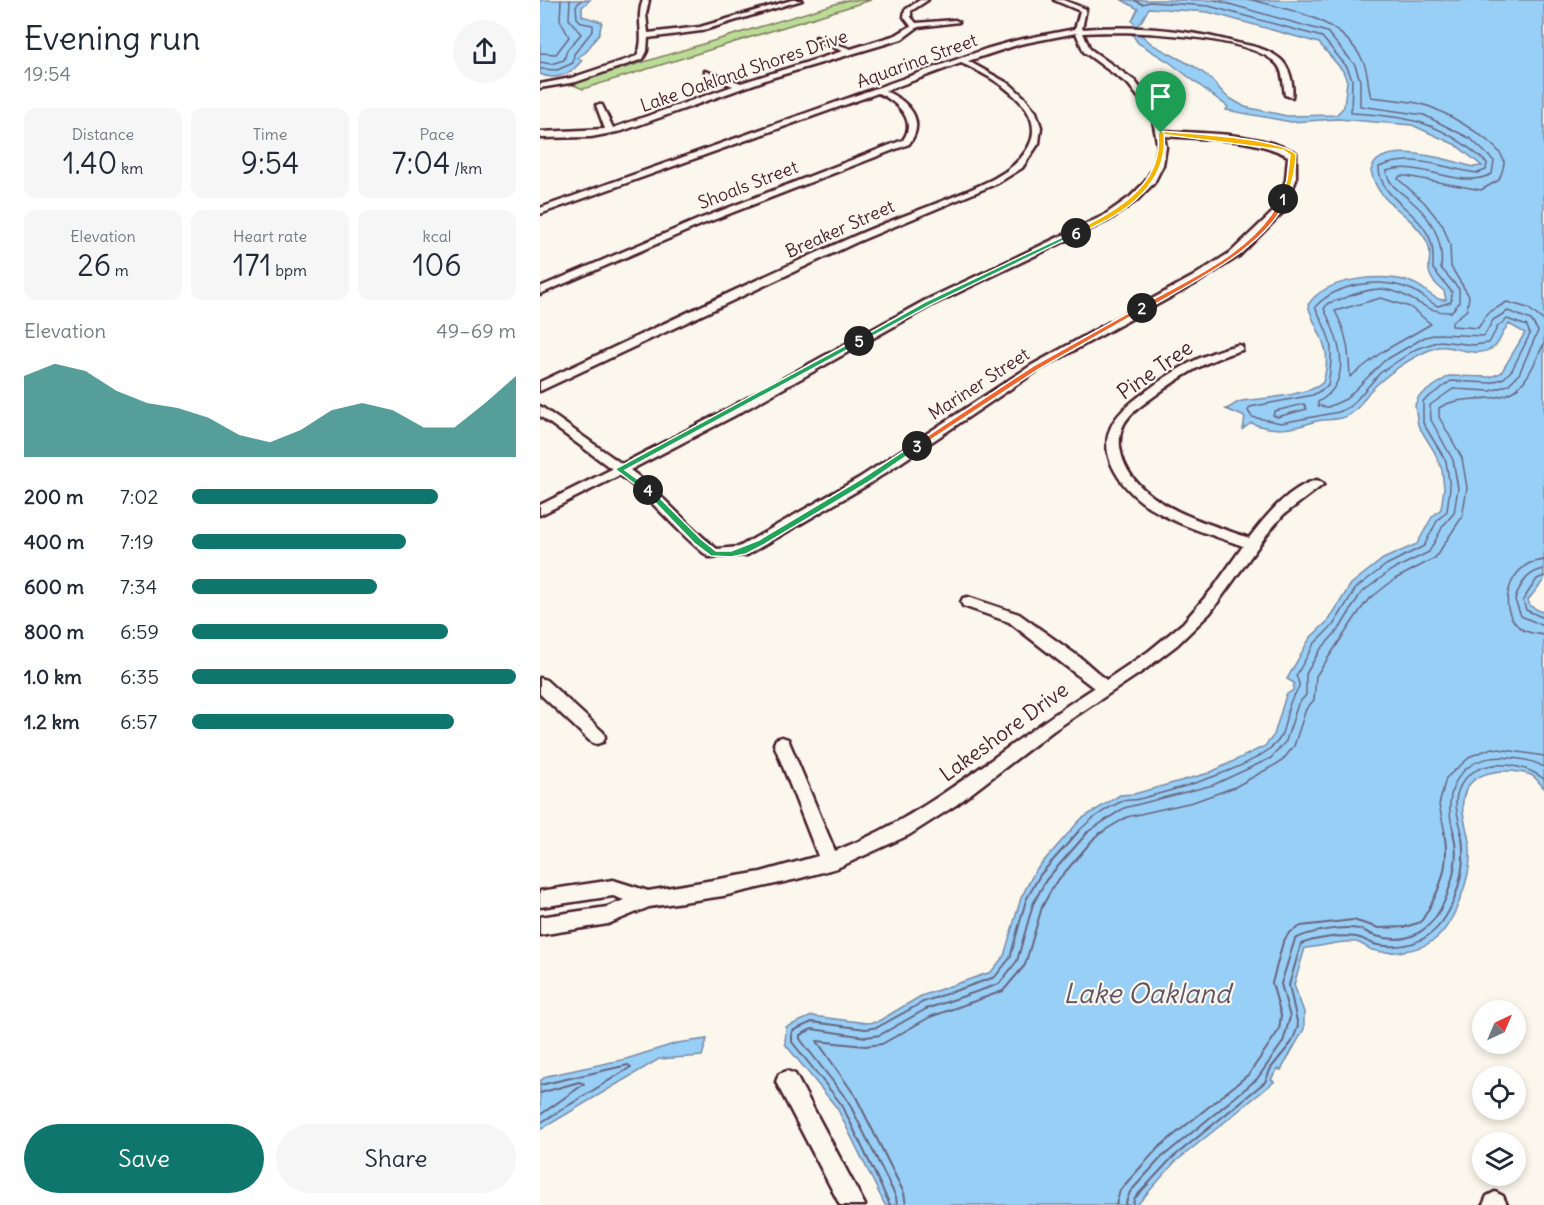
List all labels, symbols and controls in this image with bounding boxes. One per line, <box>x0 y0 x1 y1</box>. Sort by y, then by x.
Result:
text: Evening run <box>24 17 200 59</box>
button: share <box>453 20 516 83</box>
street label: Lake Oakland Shores Drive <box>637 24 851 117</box>
street label: Aquarina Street <box>853 28 980 93</box>
text: 19:54 <box>24 61 71 86</box>
pin <box>1135 71 1186 133</box>
icon: arrive <box>1144 80 1177 113</box>
text: Distance <box>72 124 134 144</box>
text: Time <box>253 124 287 144</box>
text: Pace <box>420 124 454 144</box>
text: 1.40 <box>63 144 117 182</box>
text: 9:54 <box>241 144 299 182</box>
text: 7:04 <box>392 144 450 182</box>
street label: Shoals Street <box>695 155 801 214</box>
text: km <box>117 158 143 178</box>
text: /km <box>450 158 482 178</box>
pin: 1 <box>1268 184 1298 214</box>
text: 1 <box>1280 189 1286 209</box>
street label: Breaker Street <box>782 194 898 263</box>
pin: 6 <box>1061 218 1091 248</box>
text: 6 <box>1071 223 1081 243</box>
text: Elevation <box>70 226 136 246</box>
text: Heart rate <box>233 226 307 246</box>
text: kcal <box>423 226 451 246</box>
text: 26 <box>77 246 111 284</box>
text: 171 <box>233 246 271 284</box>
text: 106 <box>413 246 461 284</box>
text: m <box>111 260 129 280</box>
text: bpm <box>271 260 307 280</box>
pin: 2 <box>1127 293 1157 323</box>
text: 2 <box>1138 298 1146 318</box>
text: Elevation <box>24 318 106 343</box>
text: 49–69 m <box>436 318 516 343</box>
pin: 5 <box>844 326 874 356</box>
text: 5 <box>854 331 864 351</box>
street label: Pine Tree <box>1112 334 1198 405</box>
street label: Mariner Street <box>924 342 1034 425</box>
pin: 3 <box>902 431 932 461</box>
text: 3 <box>912 436 922 456</box>
pin: 4 <box>633 475 663 505</box>
text: 4 <box>643 480 653 500</box>
text: 200 m <box>24 484 84 509</box>
text: 7:02 <box>120 484 158 509</box>
text: 400 m <box>24 529 84 554</box>
text: 7:19 <box>120 529 154 554</box>
text: 600 m <box>24 574 84 599</box>
text: 7:34 <box>120 574 157 599</box>
text: 800 m <box>24 619 84 644</box>
text: 6:59 <box>120 619 159 644</box>
text: 1.0 km <box>24 664 82 689</box>
text: 6:35 <box>120 664 159 689</box>
street label: Lakeshore Drive <box>934 676 1073 787</box>
text: 1.2 km <box>24 709 80 734</box>
text: 6:57 <box>120 709 157 734</box>
water label: Lake Oakland <box>1063 976 1234 1010</box>
north arrow <box>1472 1000 1526 1054</box>
map controls <box>1472 1000 1526 1186</box>
button: locate <box>1472 1066 1526 1120</box>
button: Save <box>24 1124 264 1193</box>
button: Share <box>276 1124 516 1193</box>
button: layers <box>1472 1132 1526 1186</box>

